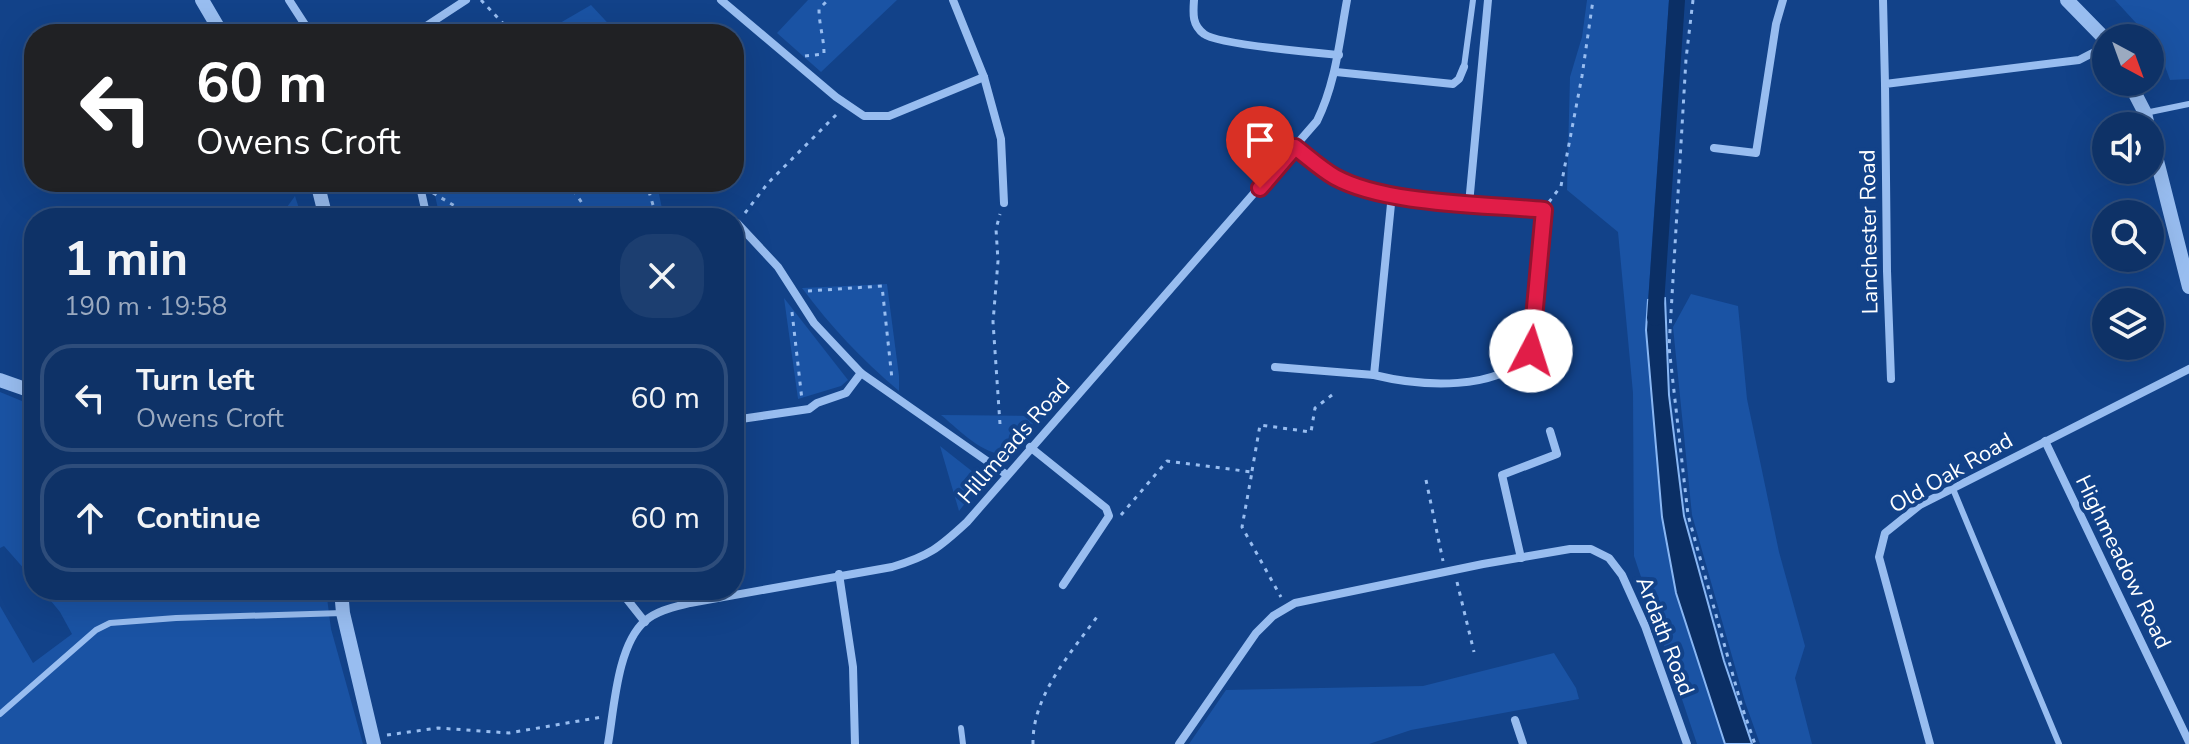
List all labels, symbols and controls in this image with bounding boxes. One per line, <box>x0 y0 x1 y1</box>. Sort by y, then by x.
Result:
north arrow <box>2092 24 2164 96</box>
map controls <box>2092 24 2164 360</box>
text: 60 m <box>196 45 327 122</box>
icon: left <box>64 56 168 160</box>
pin <box>1226 106 1294 188</box>
button: sound <box>2092 112 2164 184</box>
text: Owens Croft <box>196 118 400 167</box>
icon: arrive <box>1238 118 1282 162</box>
street label: Lanchester Road <box>1853 149 1885 315</box>
button: search <box>2092 200 2164 272</box>
text: 1 min <box>64 226 188 292</box>
button: close <box>620 234 704 318</box>
button: layers <box>2092 288 2164 360</box>
text: 190 m · 19:58 <box>64 289 227 324</box>
position arrow <box>1489 309 1573 393</box>
text: Turn left <box>136 360 254 401</box>
street label: Hillmeads Road <box>951 372 1077 510</box>
icon: left <box>68 376 112 420</box>
text: 60 m <box>631 378 700 419</box>
text: Owens Croft <box>136 401 284 436</box>
street label: Old Oak Road <box>1884 425 2018 521</box>
street label: Highmeadow Road <box>2068 470 2178 654</box>
icon: ahead <box>68 496 112 540</box>
text: Continue <box>136 498 261 539</box>
text: 60 m <box>631 498 700 539</box>
street label: Ardath Road <box>1629 572 1701 700</box>

